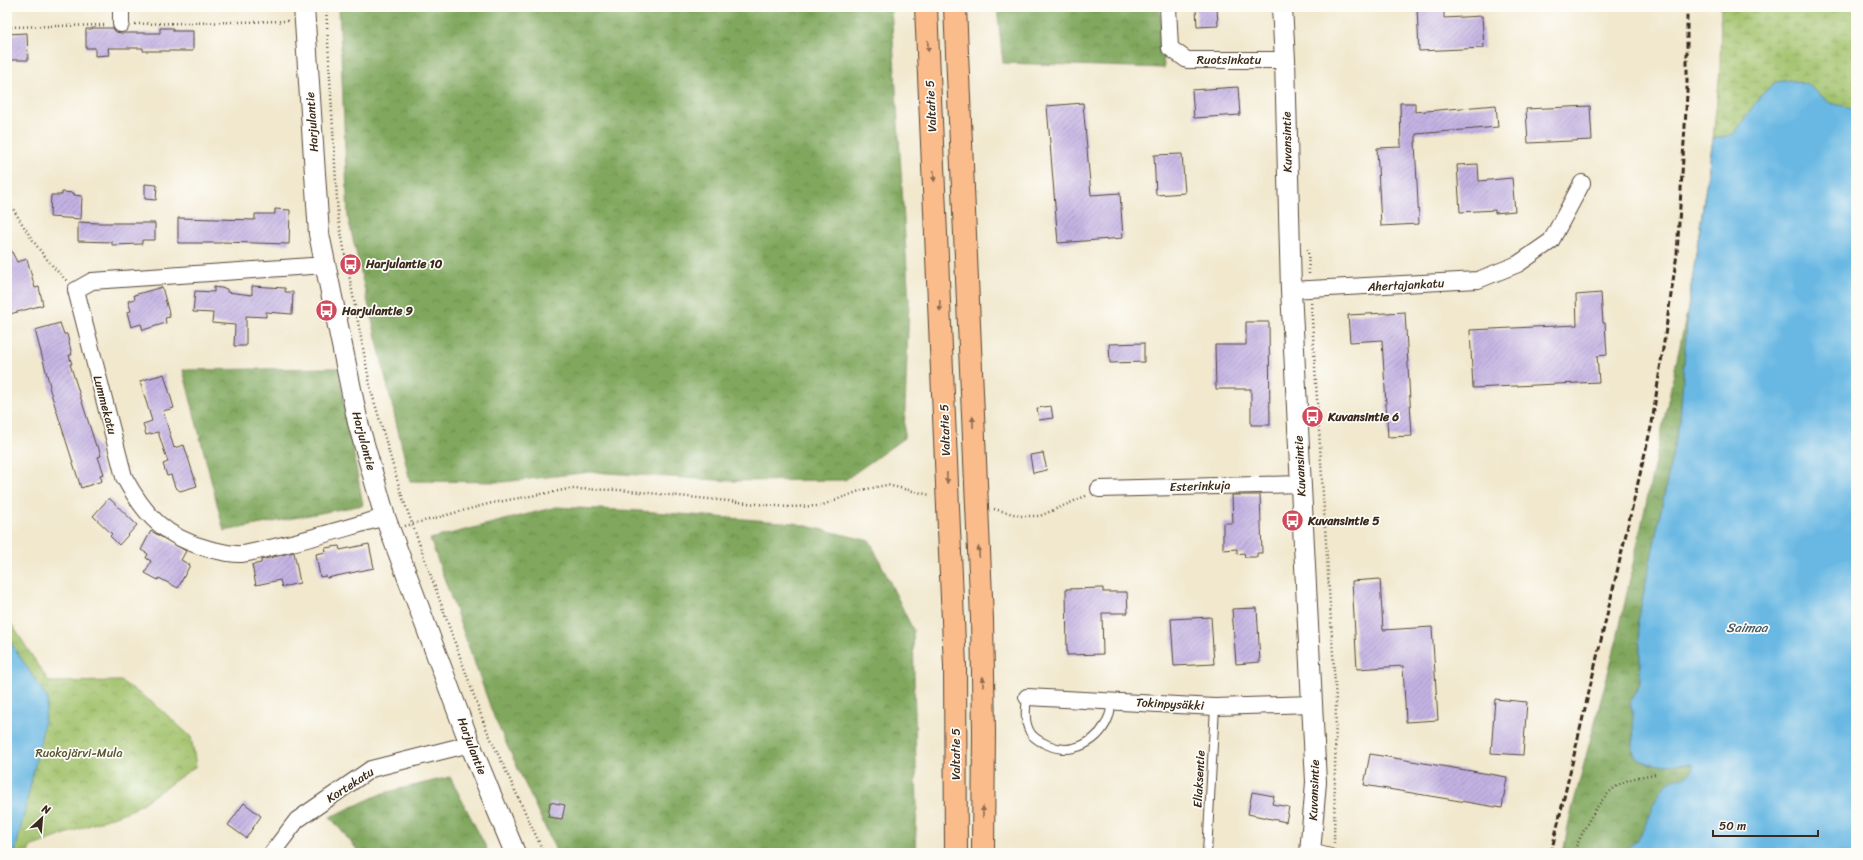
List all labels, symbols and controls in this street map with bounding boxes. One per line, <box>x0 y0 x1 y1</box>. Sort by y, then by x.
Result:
one-way arrow <box>925 40 932 52</box>
street label: Ruotsinkatu <box>1197 49 1262 71</box>
street label: Valtatie 5 <box>919 80 943 132</box>
street label: Harjulantie <box>299 91 325 153</box>
street label: Kuvansintie <box>1275 111 1299 173</box>
one-way arrow <box>931 170 937 183</box>
bus stop icon: Harjulantie 10 <box>337 251 363 277</box>
place label: Harjulantie 10 <box>365 253 443 275</box>
street label: Ahertajankatu <box>1366 272 1445 298</box>
bus stop icon: Harjulantie 9 <box>314 298 340 324</box>
place label: Harjulantie 9 <box>341 300 414 322</box>
one-way arrow <box>936 300 943 312</box>
street label: Lummekatu <box>87 373 124 438</box>
street label: Valtatie 5 <box>933 404 957 456</box>
bus stop icon: Kuvansintie 6 <box>1300 404 1326 430</box>
place label: Kuvansintie 6 <box>1327 406 1399 428</box>
street label: Harjulantie <box>346 409 382 473</box>
one-way arrow <box>969 416 976 428</box>
street label: Kuvansintie <box>1287 435 1313 497</box>
one-way arrow <box>944 472 950 485</box>
street label: Esterinkuja <box>1169 474 1231 498</box>
bus stop icon: Kuvansintie 5 <box>1279 508 1305 534</box>
place label: Kuvansintie 5 <box>1307 510 1380 532</box>
one-way arrow <box>975 546 982 558</box>
water label: Saimaa <box>1726 616 1769 639</box>
one-way arrow <box>980 675 986 688</box>
street label: Tokinpysäkki <box>1135 691 1205 717</box>
street label: Harjulantie <box>451 714 493 778</box>
street label: Valtatie 5 <box>945 728 967 780</box>
park label: Ruokojärvi-Mula <box>35 742 123 764</box>
street label: Eliaksentie <box>1187 750 1211 808</box>
street label: Kuvansintie <box>1302 759 1326 821</box>
street label: Kortekatu <box>321 761 379 809</box>
north arrow <box>22 798 62 838</box>
text: N <box>38 799 54 820</box>
one-way arrow <box>980 805 986 818</box>
scale bar <box>1713 812 1818 838</box>
text: 50 m <box>1719 815 1746 837</box>

